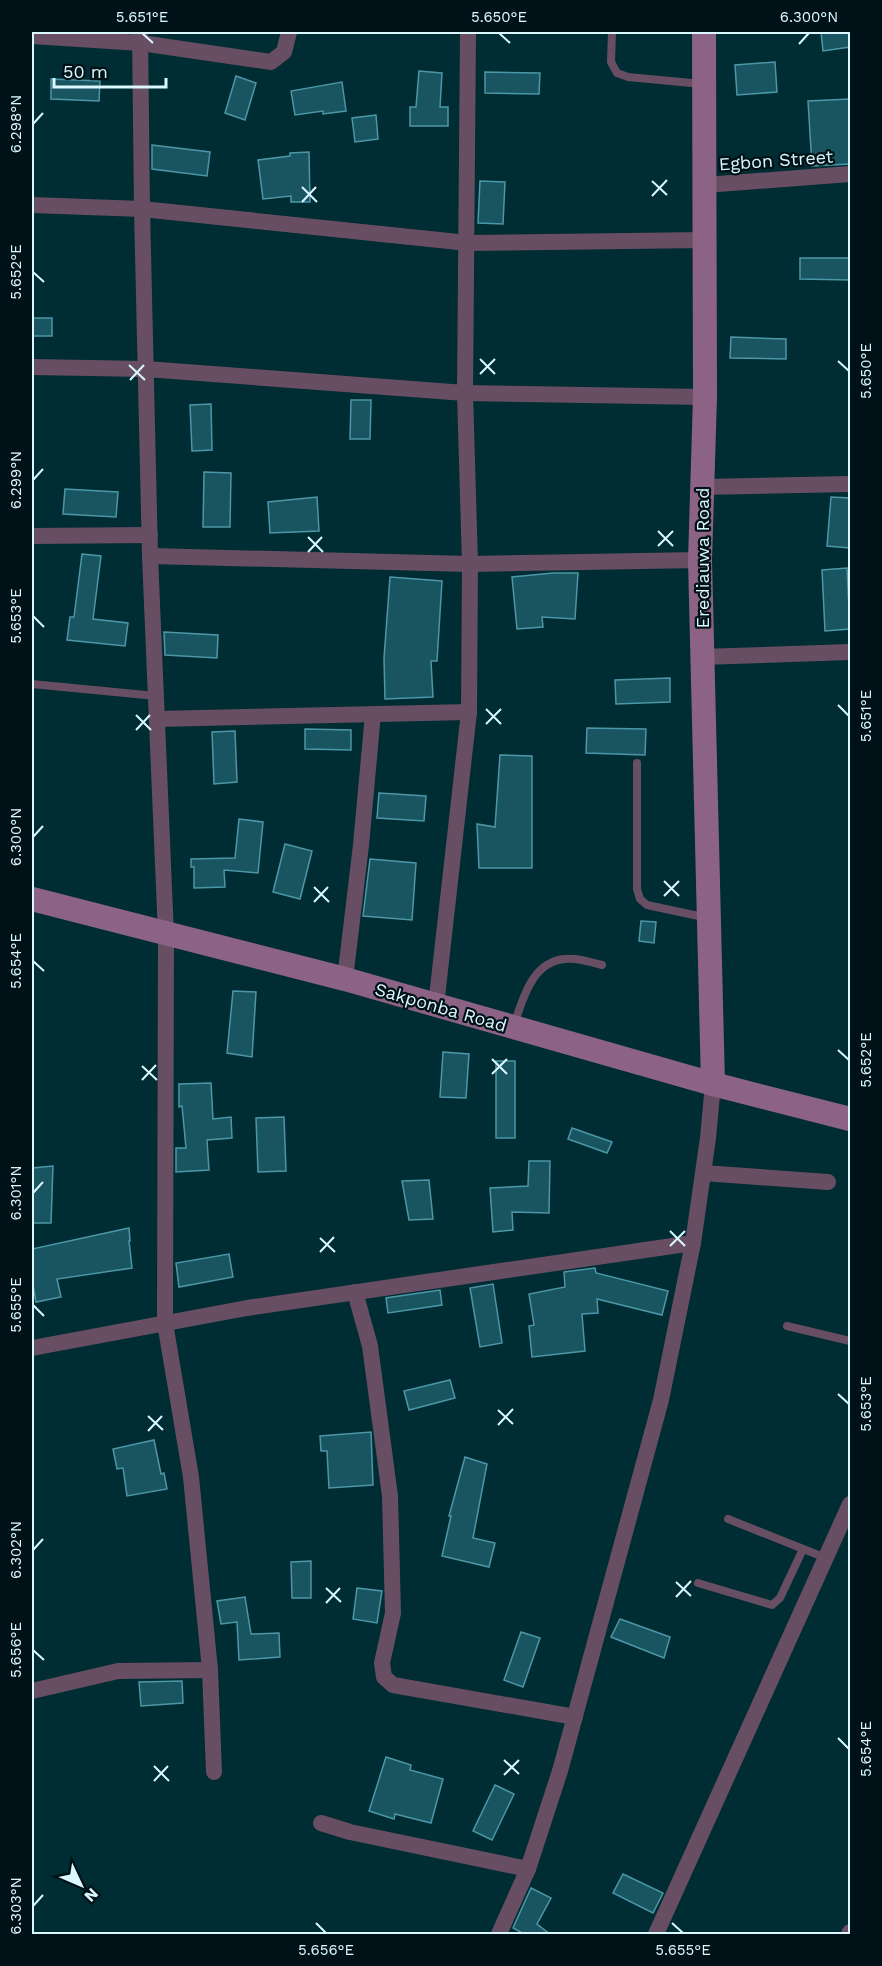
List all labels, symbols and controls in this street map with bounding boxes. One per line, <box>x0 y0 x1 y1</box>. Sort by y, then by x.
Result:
text: 5.651°E <box>116 8 168 26</box>
text: 5.650°E <box>471 8 527 26</box>
text: 6.300°N <box>780 8 838 26</box>
scale bar <box>54 51 166 89</box>
text: 50 m <box>63 61 108 82</box>
text: 6.298°N <box>7 95 25 153</box>
street label: Egbon Street <box>718 145 834 174</box>
text: 5.652°E <box>7 244 25 300</box>
text: 5.650°E <box>857 343 875 399</box>
text: 6.299°N <box>7 451 25 509</box>
street label: Erediauwa Road <box>692 488 713 629</box>
text: 5.653°E <box>7 588 25 644</box>
text: 5.651°E <box>857 690 875 742</box>
text: 6.300°N <box>7 808 25 866</box>
text: 5.654°E <box>7 933 25 989</box>
street label: Sakponba Road <box>373 978 509 1036</box>
text: 5.652°E <box>857 1032 875 1088</box>
text: 6.301°N <box>7 1166 25 1220</box>
text: 5.655°E <box>7 1277 25 1333</box>
text: 5.653°E <box>857 1376 875 1432</box>
text: 6.302°N <box>7 1521 25 1579</box>
text: 5.656°E <box>7 1622 25 1678</box>
text: 5.654°E <box>857 1721 875 1777</box>
north arrow <box>51 1855 111 1915</box>
text: 6.303°N <box>7 1877 25 1935</box>
text: N <box>80 1884 102 1906</box>
text: 5.656°E <box>298 1941 354 1959</box>
text: 5.655°E <box>655 1941 711 1959</box>

